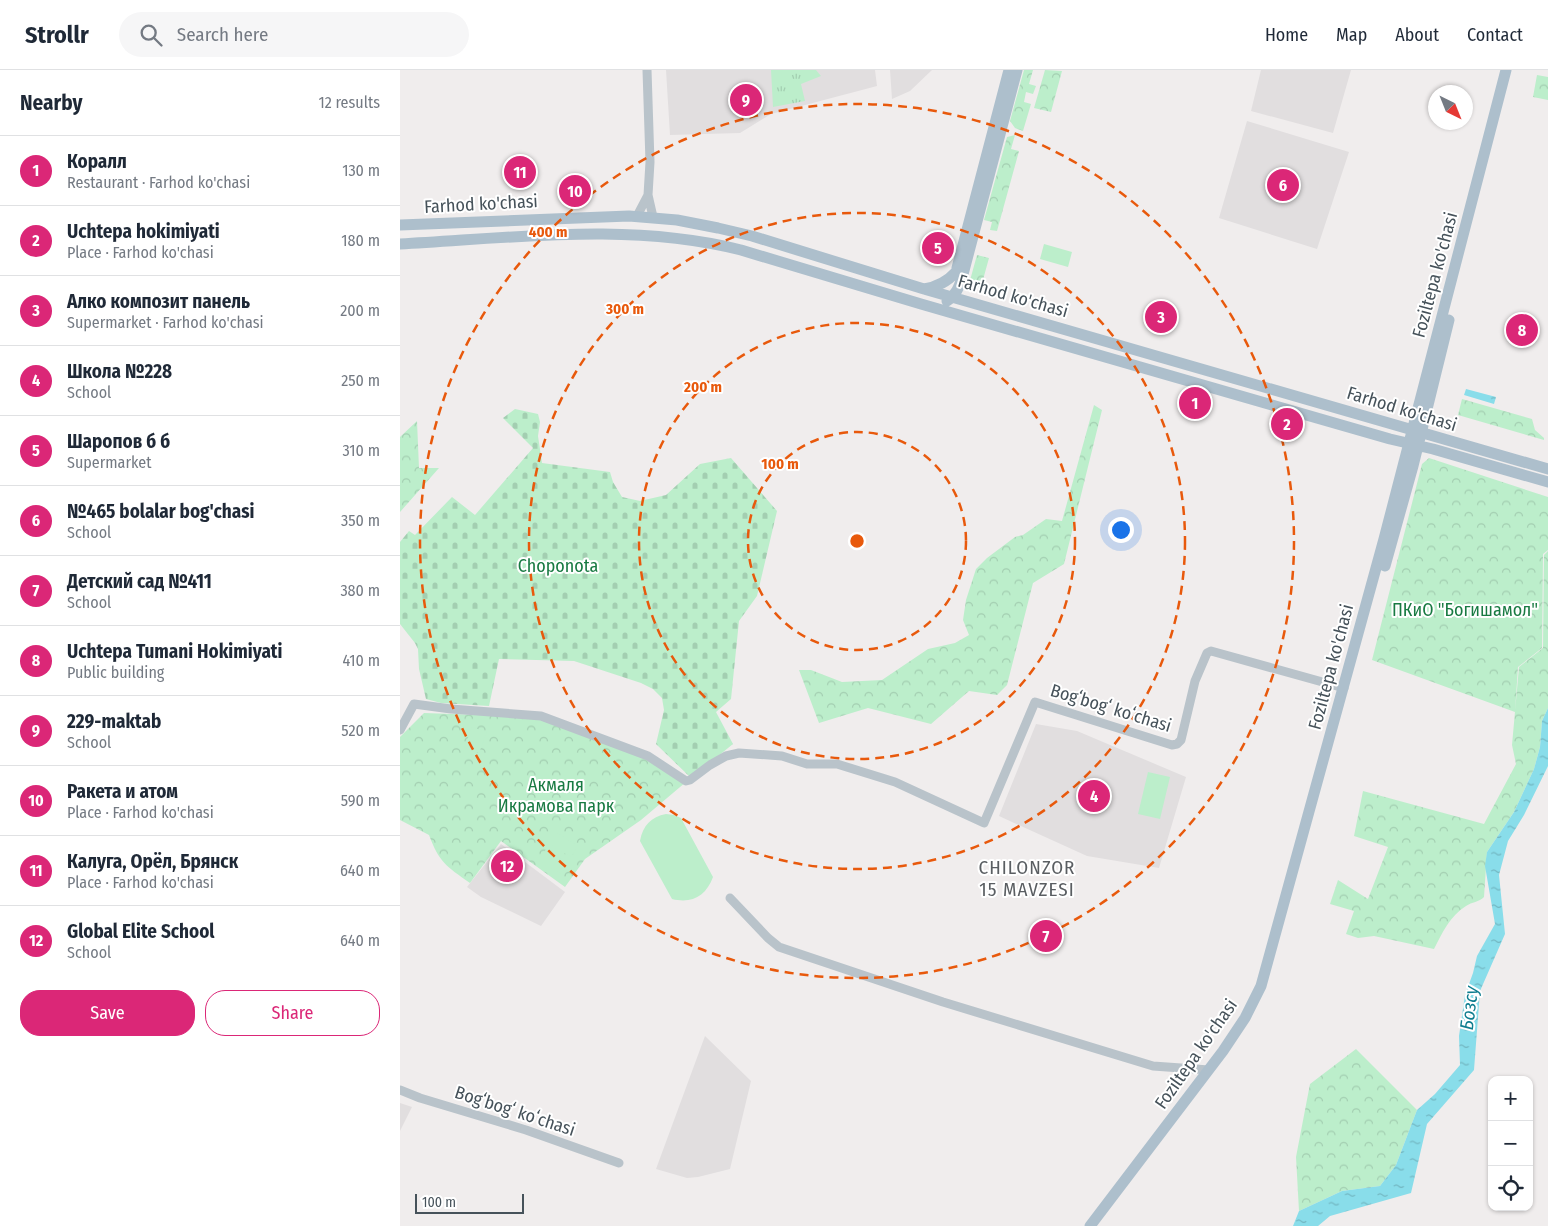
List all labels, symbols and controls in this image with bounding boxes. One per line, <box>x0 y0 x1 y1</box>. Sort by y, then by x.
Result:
search box <box>119 12 469 57</box>
text: Strollr <box>25 21 89 49</box>
icon: search <box>137 21 165 49</box>
text: Search here <box>177 23 268 46</box>
text: Home <box>1265 24 1308 46</box>
text: Map <box>1336 24 1367 46</box>
text: About <box>1395 24 1439 46</box>
text: Contact <box>1467 24 1523 46</box>
pin: 9 <box>730 81 762 119</box>
north arrow <box>1428 85 1473 130</box>
text: Nearby <box>20 90 82 116</box>
text: 12 results <box>318 93 380 112</box>
text: Коралл <box>67 150 127 173</box>
pin: 11 <box>504 153 536 191</box>
text: 1 <box>33 161 39 180</box>
text: 130 m <box>342 161 380 180</box>
pin: 6 <box>1267 166 1299 204</box>
pin: 10 <box>559 172 591 210</box>
text: Restaurant · Farhod ko'chasi <box>67 173 250 192</box>
street label: Farhod ko'chasi <box>424 190 538 218</box>
street label: Foziltepa ko'chasi <box>1408 210 1462 340</box>
text: Uchtepa hokimiyati <box>67 220 220 243</box>
text: 400 m <box>529 223 567 241</box>
pin: 5 <box>922 229 954 267</box>
text: 2 <box>32 231 40 250</box>
text: 180 m <box>341 231 380 250</box>
text: Place · Farhod ko'chasi <box>67 243 214 262</box>
street label: Farhod ko'chasi <box>955 270 1071 322</box>
text: Алко композит панель <box>67 290 250 313</box>
pin: 3 <box>1145 298 1177 336</box>
text: 300 m <box>605 300 644 318</box>
text: 3 <box>32 301 40 320</box>
text: 200 m <box>340 301 380 320</box>
pin: 8 <box>1506 311 1538 349</box>
text: Supermarket · Farhod ko'chasi <box>67 313 264 332</box>
text: Школа №228 <box>67 360 172 383</box>
text: 4 <box>32 371 40 390</box>
text: 250 m <box>341 371 380 390</box>
text: 200 m <box>683 378 722 396</box>
street label: Farhod ko'chasi <box>1344 382 1460 436</box>
text: School <box>67 383 111 402</box>
pin: 1 <box>1179 384 1211 422</box>
pin: 2 <box>1271 405 1303 443</box>
text: Шаропов б б <box>67 430 170 453</box>
text: 5 <box>32 441 40 460</box>
text: 310 m <box>343 441 380 460</box>
text: Supermarket <box>67 453 151 472</box>
text: 100 m <box>761 455 799 473</box>
text: №465 bolalar bog'chasi <box>67 500 254 523</box>
text: 6 <box>32 511 40 530</box>
text: 350 m <box>341 511 380 530</box>
your location <box>1108 517 1134 543</box>
text: School <box>67 523 111 542</box>
centre of rings <box>848 532 866 550</box>
park label: Choponota <box>518 555 598 577</box>
text: Детский сад №411 <box>67 570 212 593</box>
text: 7 <box>33 581 39 600</box>
text: 380 m <box>340 581 380 600</box>
text: School <box>67 593 111 612</box>
park label: ПКиО "Богишамол" <box>1392 599 1538 621</box>
street label: Foziltepa ko'chasi <box>1304 602 1358 732</box>
text: Uchtepa Tumani Hokimiyati <box>67 640 282 663</box>
text: 8 <box>32 651 40 670</box>
text: 410 m <box>342 651 380 670</box>
text: Public building <box>67 663 164 682</box>
street label: Bogʻbogʻ koʻchasi <box>1048 679 1174 737</box>
text: 229-maktab <box>67 710 161 733</box>
text: 9 <box>32 721 40 740</box>
text: 520 m <box>341 721 380 740</box>
text: School <box>67 733 111 752</box>
park label: Акмаля Икрамова парк <box>498 774 615 817</box>
pin: 4 <box>1078 777 1110 815</box>
text: Ракета и атом <box>67 780 178 803</box>
text: 10 <box>28 791 44 810</box>
text: 590 m <box>341 791 380 810</box>
text: Place · Farhod ko'chasi <box>67 803 214 822</box>
pin: 12 <box>491 847 523 885</box>
text: Калуга, Орёл, Брянск <box>67 850 238 873</box>
district label: CHILONZOR 15 MAVZESI <box>979 856 1075 901</box>
text: 11 <box>29 861 43 880</box>
text: 640 m <box>340 861 380 880</box>
text: Place · Farhod ko'chasi <box>67 873 214 892</box>
pin: 7 <box>1030 917 1062 955</box>
text: Global Elite School <box>67 920 214 943</box>
text: 12 <box>29 931 43 950</box>
text: 640 m <box>340 931 380 950</box>
text: School <box>67 943 111 962</box>
water label: Бозсу <box>1455 984 1483 1031</box>
button: Save <box>20 990 195 1036</box>
button: Share <box>205 990 380 1036</box>
street label: Foziltepa ko'chasi <box>1150 995 1242 1113</box>
map controls <box>1488 1076 1533 1211</box>
button: + <box>1488 1076 1533 1121</box>
street label: Bogʻbogʻ koʻchasi <box>452 1081 578 1141</box>
button: − <box>1488 1121 1533 1166</box>
button: locate <box>1488 1166 1533 1211</box>
scale bar <box>415 1191 524 1214</box>
text: 100 m <box>422 1194 456 1211</box>

